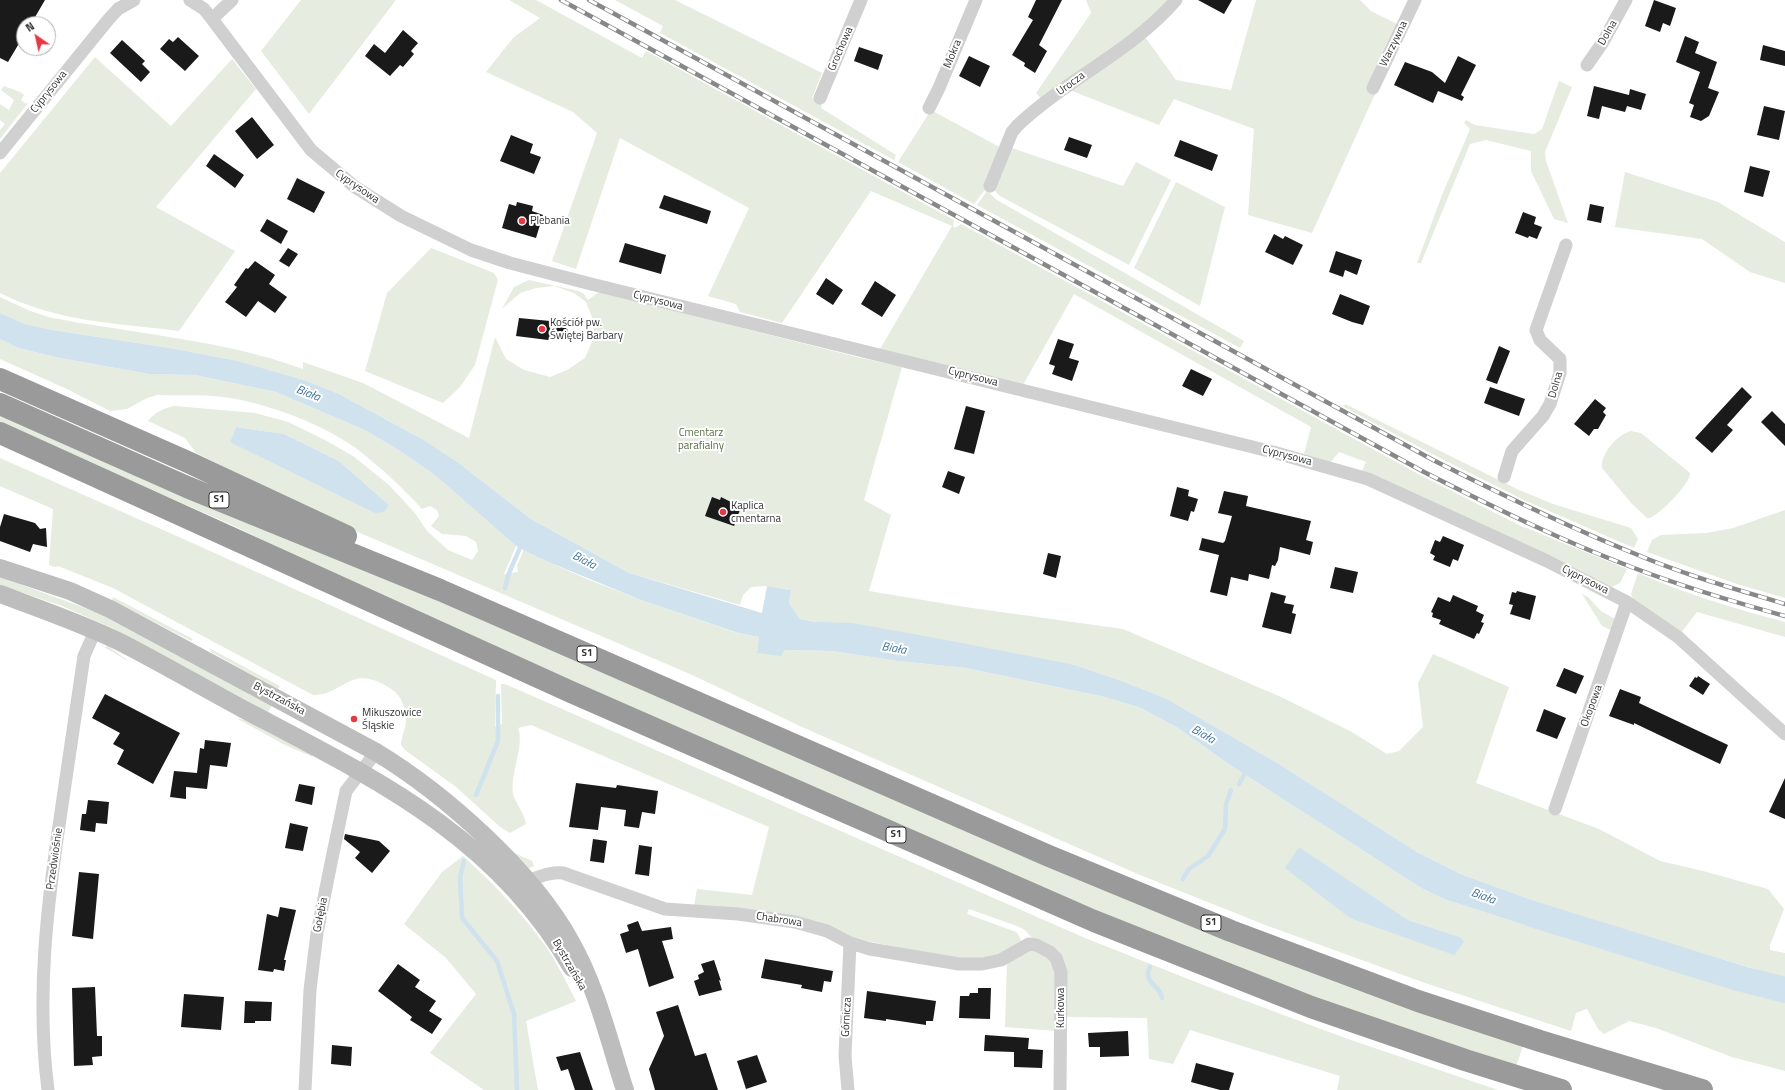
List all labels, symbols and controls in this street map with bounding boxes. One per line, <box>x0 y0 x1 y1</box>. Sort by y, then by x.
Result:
north arrow <box>16 16 56 56</box>
text: N <box>22 18 37 36</box>
street label: Dolna <box>1596 18 1620 48</box>
street label: Warzywna <box>1377 19 1411 69</box>
street label: Grochowa <box>826 25 856 73</box>
street label: Mokra <box>941 38 965 70</box>
street label: Cyprysowa <box>28 68 70 116</box>
street label: Urocza <box>1054 69 1088 99</box>
street label: Cyprysowa <box>332 167 382 207</box>
place label: Plebania <box>530 214 570 228</box>
marker: Plebania <box>517 216 527 226</box>
street label: Cyprysowa <box>632 288 684 314</box>
place label: Kościół pw. Świętej Barbary <box>550 316 623 342</box>
marker: Kościół pw. Świętej Barbary <box>537 324 547 334</box>
street label: Cyprysowa <box>947 364 999 390</box>
street label: Dolna <box>1546 370 1566 400</box>
water label: Biała <box>294 383 322 405</box>
park label: Cmentarz parafialny <box>678 426 724 452</box>
street label: Cyprysowa <box>1261 443 1313 469</box>
road number: S1 <box>209 492 229 508</box>
place label: Kaplica cmentarna <box>731 499 781 525</box>
marker: Kaplica cmentarna <box>718 507 728 517</box>
water label: Biała <box>570 549 598 573</box>
street label: Cyprysowa <box>1559 563 1611 597</box>
water label: Biała <box>881 640 907 658</box>
road number: S1 <box>577 646 597 662</box>
street label: Bystrzańska <box>251 680 307 718</box>
street label: Okopowa <box>1578 683 1606 729</box>
place label: Mikuszowice Śląskie <box>362 706 422 732</box>
marker: Mikuszowice Śląskie <box>349 714 359 724</box>
water label: Biała <box>1189 723 1217 747</box>
street label: Przedwiośnie <box>44 827 66 891</box>
road number: S1 <box>886 827 906 843</box>
water label: Biała <box>1469 886 1497 908</box>
street label: Gołębia <box>311 896 331 934</box>
street label: Chabrowa <box>755 910 803 930</box>
road number: S1 <box>1201 915 1221 931</box>
street label: Bystrzańska <box>549 937 589 993</box>
street label: Kurkowa <box>1054 988 1068 1028</box>
street label: Górnicza <box>839 997 855 1037</box>

